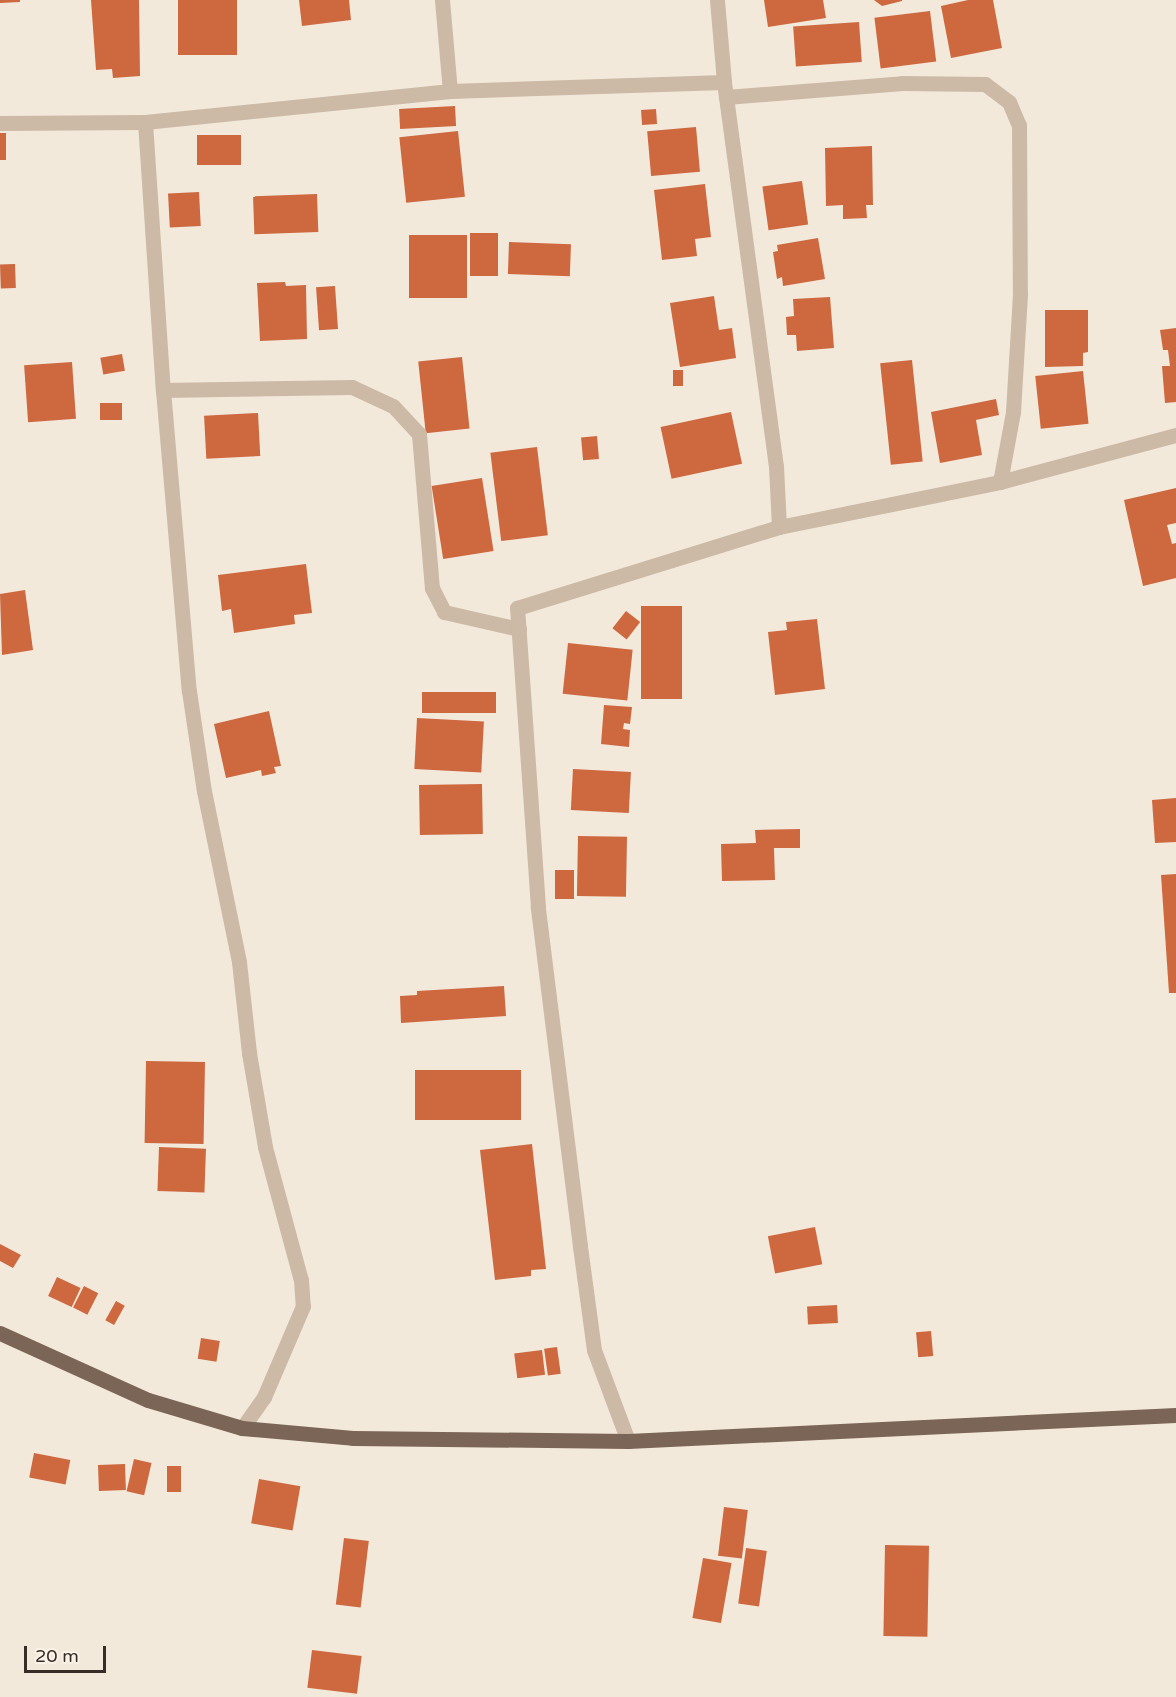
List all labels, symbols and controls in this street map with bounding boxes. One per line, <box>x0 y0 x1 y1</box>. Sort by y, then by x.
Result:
scale bar <box>27 1634 110 1672</box>
text: 20 m <box>35 1645 79 1667</box>

